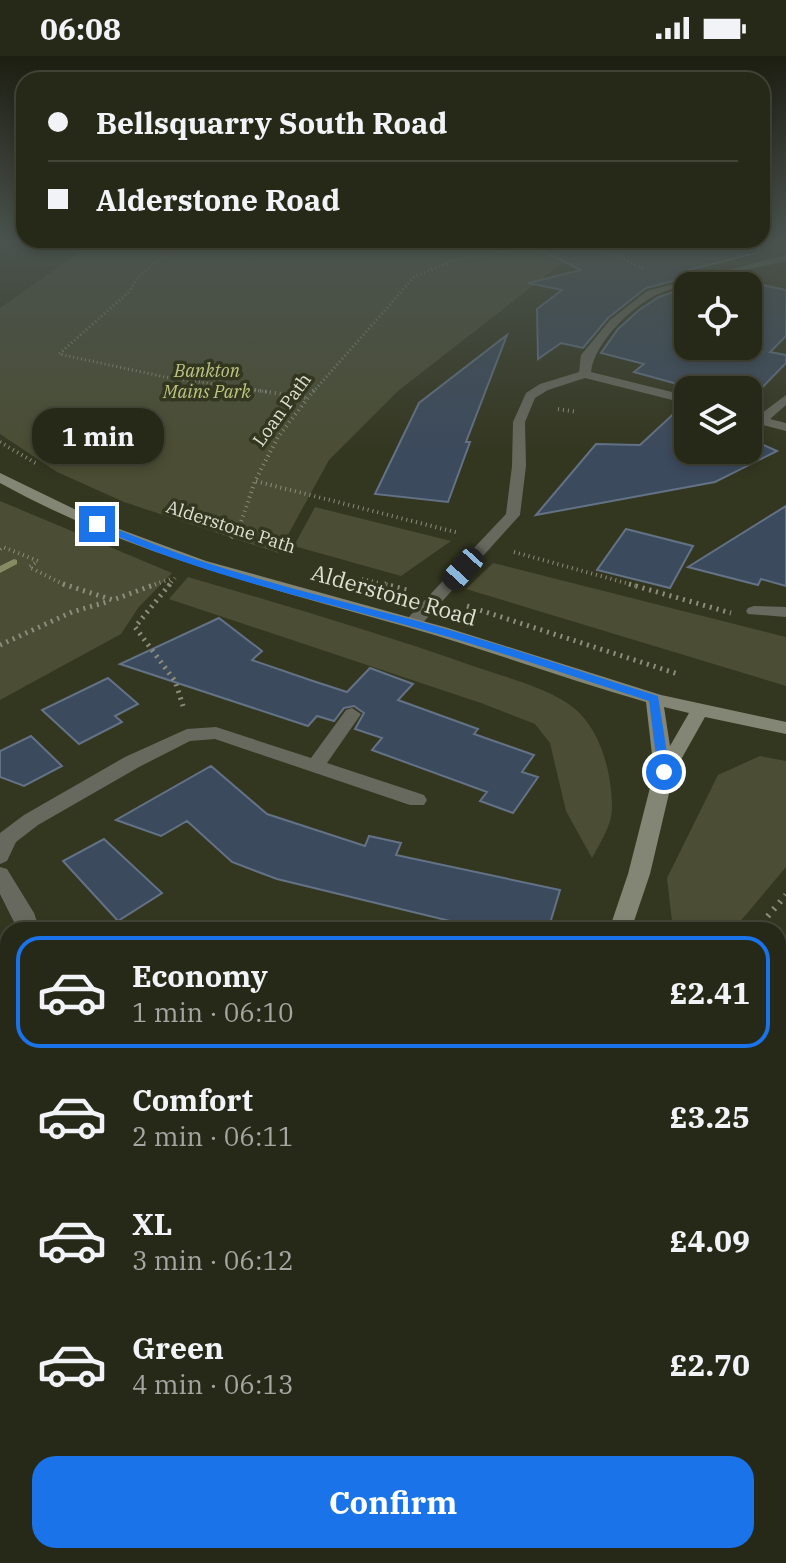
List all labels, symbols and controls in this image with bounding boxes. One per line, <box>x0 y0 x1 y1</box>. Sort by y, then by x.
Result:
text: 06:08 <box>40 9 121 48</box>
text: Bellsquarry South Road <box>96 103 447 142</box>
text: Alderstone Road <box>96 180 340 219</box>
map controls <box>674 272 762 464</box>
button: locate <box>674 272 762 360</box>
park label: Bankton Mains Park <box>162 359 251 403</box>
street label: Loan Path <box>247 369 316 451</box>
button: layers <box>674 376 762 464</box>
callout: 1 min <box>31 408 163 464</box>
text: 1 min <box>62 419 134 453</box>
street label: Alderstone Path <box>163 495 299 558</box>
route end <box>79 506 115 542</box>
car <box>438 543 488 595</box>
street label: Alderstone Road <box>308 557 480 632</box>
route start <box>646 754 682 790</box>
icon: car <box>36 956 108 1028</box>
text: Economy <box>132 956 268 995</box>
text: £2.41 <box>670 973 750 1012</box>
text: 1 min · 06:10 <box>132 995 294 1029</box>
icon: car <box>36 1080 108 1152</box>
text: Comfort <box>132 1080 253 1119</box>
text: £3.25 <box>670 1097 750 1136</box>
text: 2 min · 06:11 <box>132 1119 294 1153</box>
icon: car <box>36 1204 108 1276</box>
text: XL <box>132 1204 172 1243</box>
text: £4.09 <box>670 1221 750 1260</box>
text: 3 min · 06:12 <box>132 1243 294 1277</box>
icon: car <box>36 1328 108 1400</box>
text: Green <box>132 1328 224 1367</box>
text: £2.70 <box>670 1345 750 1384</box>
text: 4 min · 06:13 <box>132 1367 294 1401</box>
button: Confirm <box>32 1456 754 1548</box>

